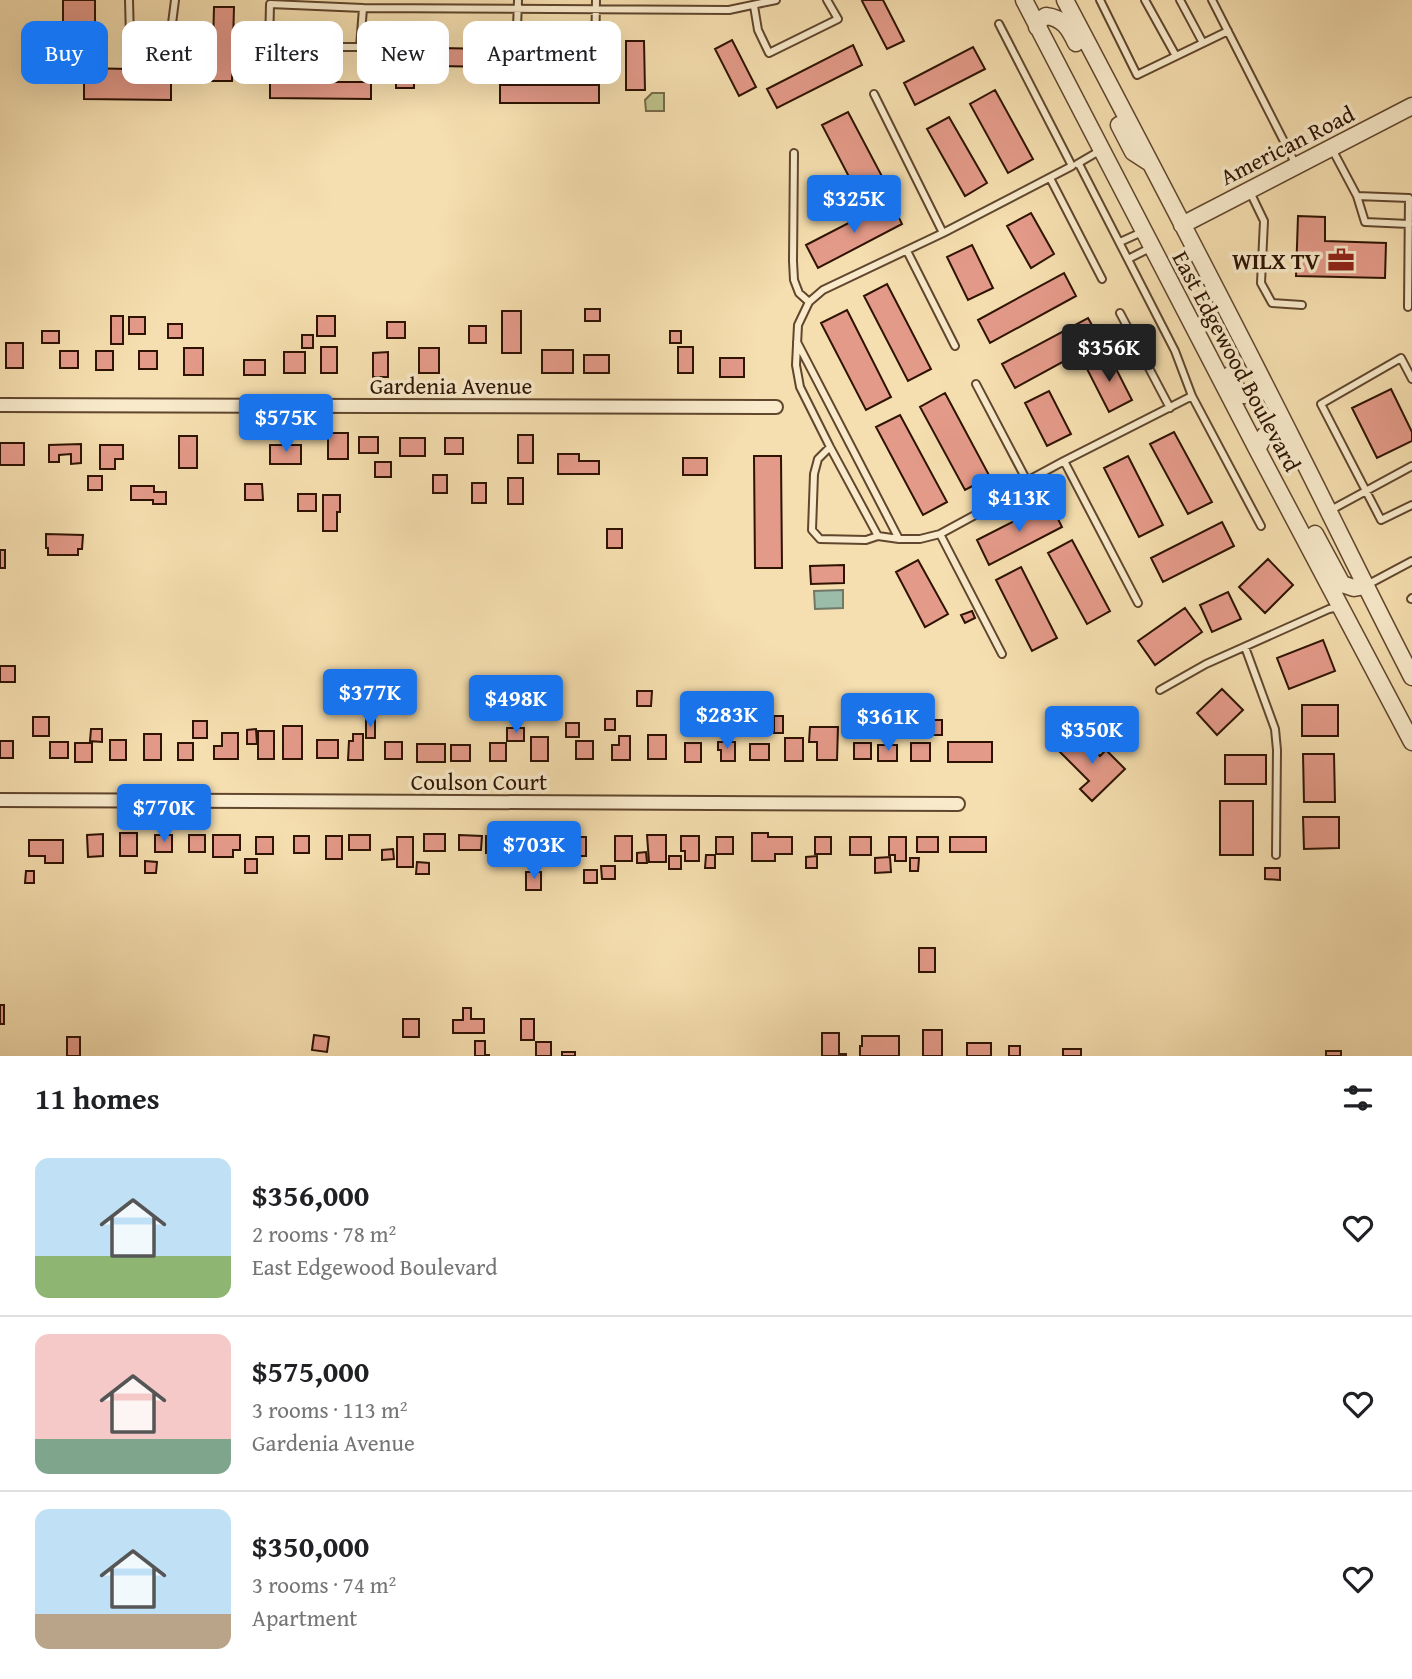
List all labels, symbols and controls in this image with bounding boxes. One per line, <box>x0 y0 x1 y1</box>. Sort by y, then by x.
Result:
chip: Buy <box>21 21 108 84</box>
chip: Rent <box>122 21 217 84</box>
chip: Filters <box>231 21 343 84</box>
chip: New <box>357 21 449 84</box>
chip: Apartment <box>463 21 621 84</box>
street label: American Road <box>1214 97 1360 193</box>
pin: $325K <box>805 176 903 235</box>
text: $325K <box>823 181 885 214</box>
place label: WILX TV <box>1232 244 1321 277</box>
street label: East Edgewood Boulevard <box>1165 245 1310 478</box>
office icon: WILX TV <box>1326 245 1356 275</box>
pin: $356K <box>1060 324 1158 384</box>
text: $356K <box>1078 330 1140 363</box>
street label: Gardenia Avenue <box>370 369 532 402</box>
pin: $575K <box>237 394 335 454</box>
text: $575K <box>255 400 317 433</box>
pin: $413K <box>970 475 1068 534</box>
text: $413K <box>988 480 1050 513</box>
pin: $377K <box>321 670 419 729</box>
text: $377K <box>339 675 401 708</box>
pin: $498K <box>467 676 565 735</box>
text: $498K <box>485 681 547 714</box>
pin: $283K <box>678 692 776 751</box>
pin: $361K <box>839 694 937 753</box>
text: $283K <box>696 697 758 730</box>
text: $361K <box>857 699 919 732</box>
pin: $350K <box>1043 706 1141 766</box>
text: $350K <box>1061 712 1123 745</box>
street label: Coulson Court <box>411 765 547 798</box>
pin: $770K <box>115 784 213 844</box>
text: $770K <box>133 790 195 823</box>
pin: $703K <box>485 822 583 881</box>
text: $703K <box>503 827 565 860</box>
text: 11 homes <box>35 1076 160 1120</box>
icon: filters <box>1339 1079 1377 1117</box>
text: $356,000 <box>252 1173 369 1217</box>
icon: home <box>91 1186 175 1270</box>
icon: heart <box>1339 1209 1377 1247</box>
text: 2 rooms · 78 m² <box>252 1217 396 1250</box>
text: East Edgewood Boulevard <box>252 1250 498 1283</box>
text: $575,000 <box>252 1349 369 1393</box>
icon: home <box>91 1362 175 1446</box>
icon: heart <box>1339 1385 1377 1423</box>
text: 3 rooms · 113 m² <box>252 1393 407 1426</box>
text: Gardenia Avenue <box>252 1426 415 1459</box>
text: $350,000 <box>252 1524 369 1568</box>
icon: home <box>91 1537 175 1621</box>
icon: heart <box>1339 1560 1377 1598</box>
text: 3 rooms · 74 m² <box>252 1568 396 1601</box>
text: Apartment <box>252 1601 357 1634</box>

